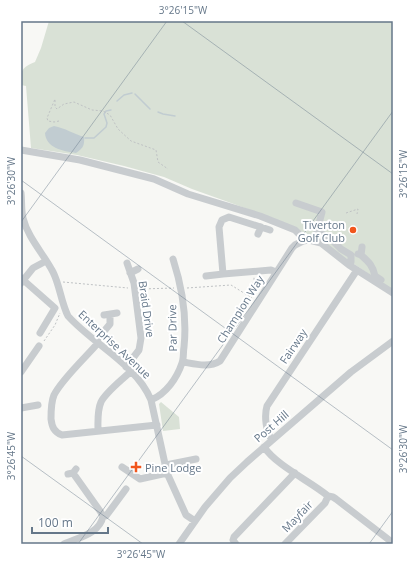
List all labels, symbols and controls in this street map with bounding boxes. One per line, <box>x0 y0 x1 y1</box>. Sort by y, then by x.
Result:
text: 3°26'15"W <box>159 3 208 17</box>
text: 3°26'15"W <box>396 149 410 198</box>
text: 3°26'30"W <box>4 156 18 205</box>
place label: Tiverton Golf Club <box>298 217 345 245</box>
marker: Tiverton Golf Club <box>348 225 358 235</box>
street label: Champion Way <box>213 272 267 346</box>
street label: Braid Drive <box>136 280 158 338</box>
street label: Par Drive <box>164 304 180 352</box>
street label: Enterprise Avenue <box>75 306 155 382</box>
street label: Fairway <box>276 325 310 366</box>
street label: Post Hill <box>250 407 292 445</box>
text: 3°26'30"W <box>396 424 410 473</box>
text: 3°26'45"W <box>4 431 18 480</box>
place label: Pine Lodge <box>145 460 201 475</box>
marker: Pine Lodge <box>130 461 142 473</box>
street label: Mayfair <box>278 497 316 535</box>
scale bar <box>32 509 108 535</box>
text: 100 m <box>38 514 73 531</box>
text: 3°26'45"W <box>117 547 166 561</box>

